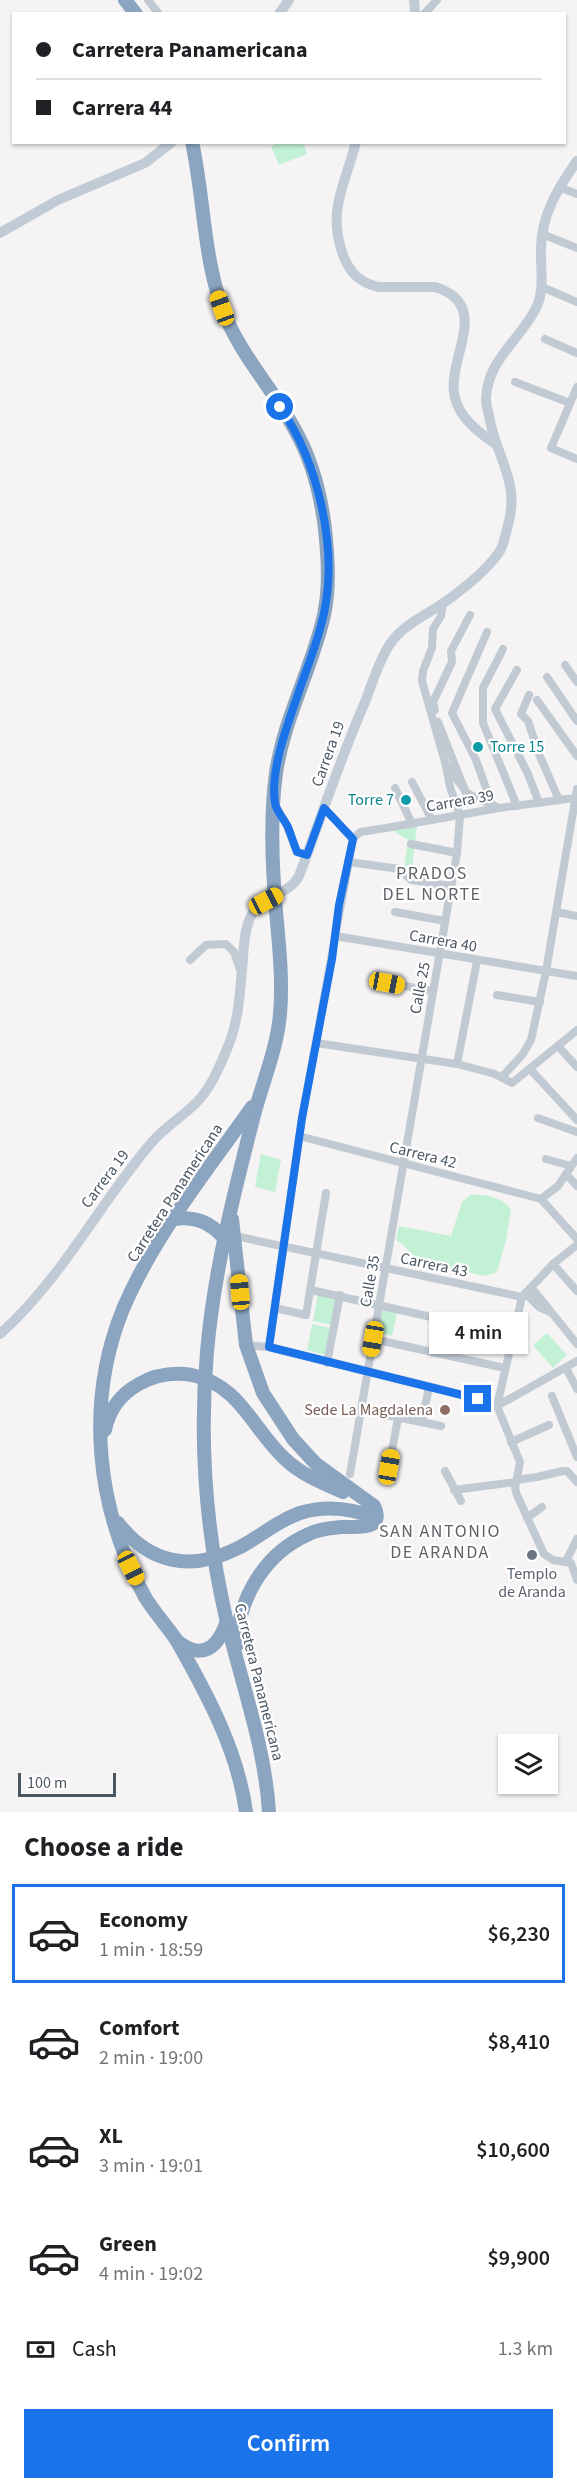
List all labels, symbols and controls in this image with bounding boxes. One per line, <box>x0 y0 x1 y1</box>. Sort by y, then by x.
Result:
text: Carretera Panamericana <box>72 34 308 66</box>
text: Carrera 44 <box>72 92 172 124</box>
car <box>207 288 237 328</box>
route start <box>266 393 293 420</box>
street label: Carrera 19 <box>306 718 350 790</box>
place label: Torre 15 <box>490 736 544 758</box>
marker: Torre 15 <box>471 740 485 754</box>
street label: Carrera 39 <box>424 784 496 818</box>
place label: Torre 7 <box>348 789 394 811</box>
marker: Torre 7 <box>399 793 413 807</box>
district label: PRADOS DEL NORTE <box>382 861 482 907</box>
car <box>246 885 286 917</box>
street label: Carrera 40 <box>407 924 479 958</box>
street label: Calle 25 <box>404 960 436 1016</box>
car <box>368 971 406 995</box>
street label: Carretera Panamericana <box>122 1119 228 1267</box>
street label: Carrera 42 <box>387 1136 459 1174</box>
street label: Carrera 19 <box>76 1145 134 1213</box>
street label: Carrera 43 <box>398 1247 470 1283</box>
street label: Calle 35 <box>355 1253 385 1309</box>
car <box>229 1273 251 1311</box>
callout: 4 min <box>428 1312 528 1354</box>
text: 4 min <box>455 1319 502 1347</box>
car <box>361 1320 385 1358</box>
route end <box>464 1385 491 1412</box>
place label: Sede La Magdalena <box>304 1399 433 1421</box>
marker: Sede La Magdalena <box>438 1403 452 1417</box>
car <box>377 1448 401 1486</box>
district label: SAN ANTONIO DE ARANDA <box>379 1519 501 1565</box>
car <box>115 1548 147 1588</box>
marker: Templo de Aranda <box>525 1548 539 1562</box>
place label: Templo de Aranda <box>498 1563 566 1603</box>
street label: Carretera Panamericana <box>229 1601 289 1763</box>
map controls <box>498 1734 558 1794</box>
button: layers <box>498 1734 558 1794</box>
scale bar <box>18 1770 116 1798</box>
text: 100 m <box>27 1772 67 1794</box>
text: Choose a ride <box>24 1828 184 1867</box>
text: Economy <box>99 1904 188 1936</box>
icon: car <box>27 1907 81 1961</box>
text: $6,230 <box>488 1918 550 1950</box>
text: 1 min · 18:59 <box>99 1936 203 1964</box>
text: Comfort <box>99 2012 180 2044</box>
icon: car <box>27 2015 81 2069</box>
text: $8,410 <box>488 2026 550 2058</box>
text: 2 min · 19:00 <box>99 2044 203 2072</box>
text: XL <box>99 2120 123 2152</box>
icon: car <box>27 2123 81 2177</box>
text: $10,600 <box>476 2134 550 2166</box>
text: 3 min · 19:01 <box>99 2152 203 2180</box>
text: Green <box>99 2228 157 2260</box>
icon: car <box>27 2231 81 2285</box>
text: $9,900 <box>488 2242 550 2274</box>
text: 4 min · 19:02 <box>99 2260 203 2288</box>
icon: cash <box>24 2333 57 2366</box>
text: Cash <box>72 2333 117 2365</box>
text: 1.3 km <box>498 2335 553 2363</box>
button: Confirm <box>24 2409 553 2478</box>

